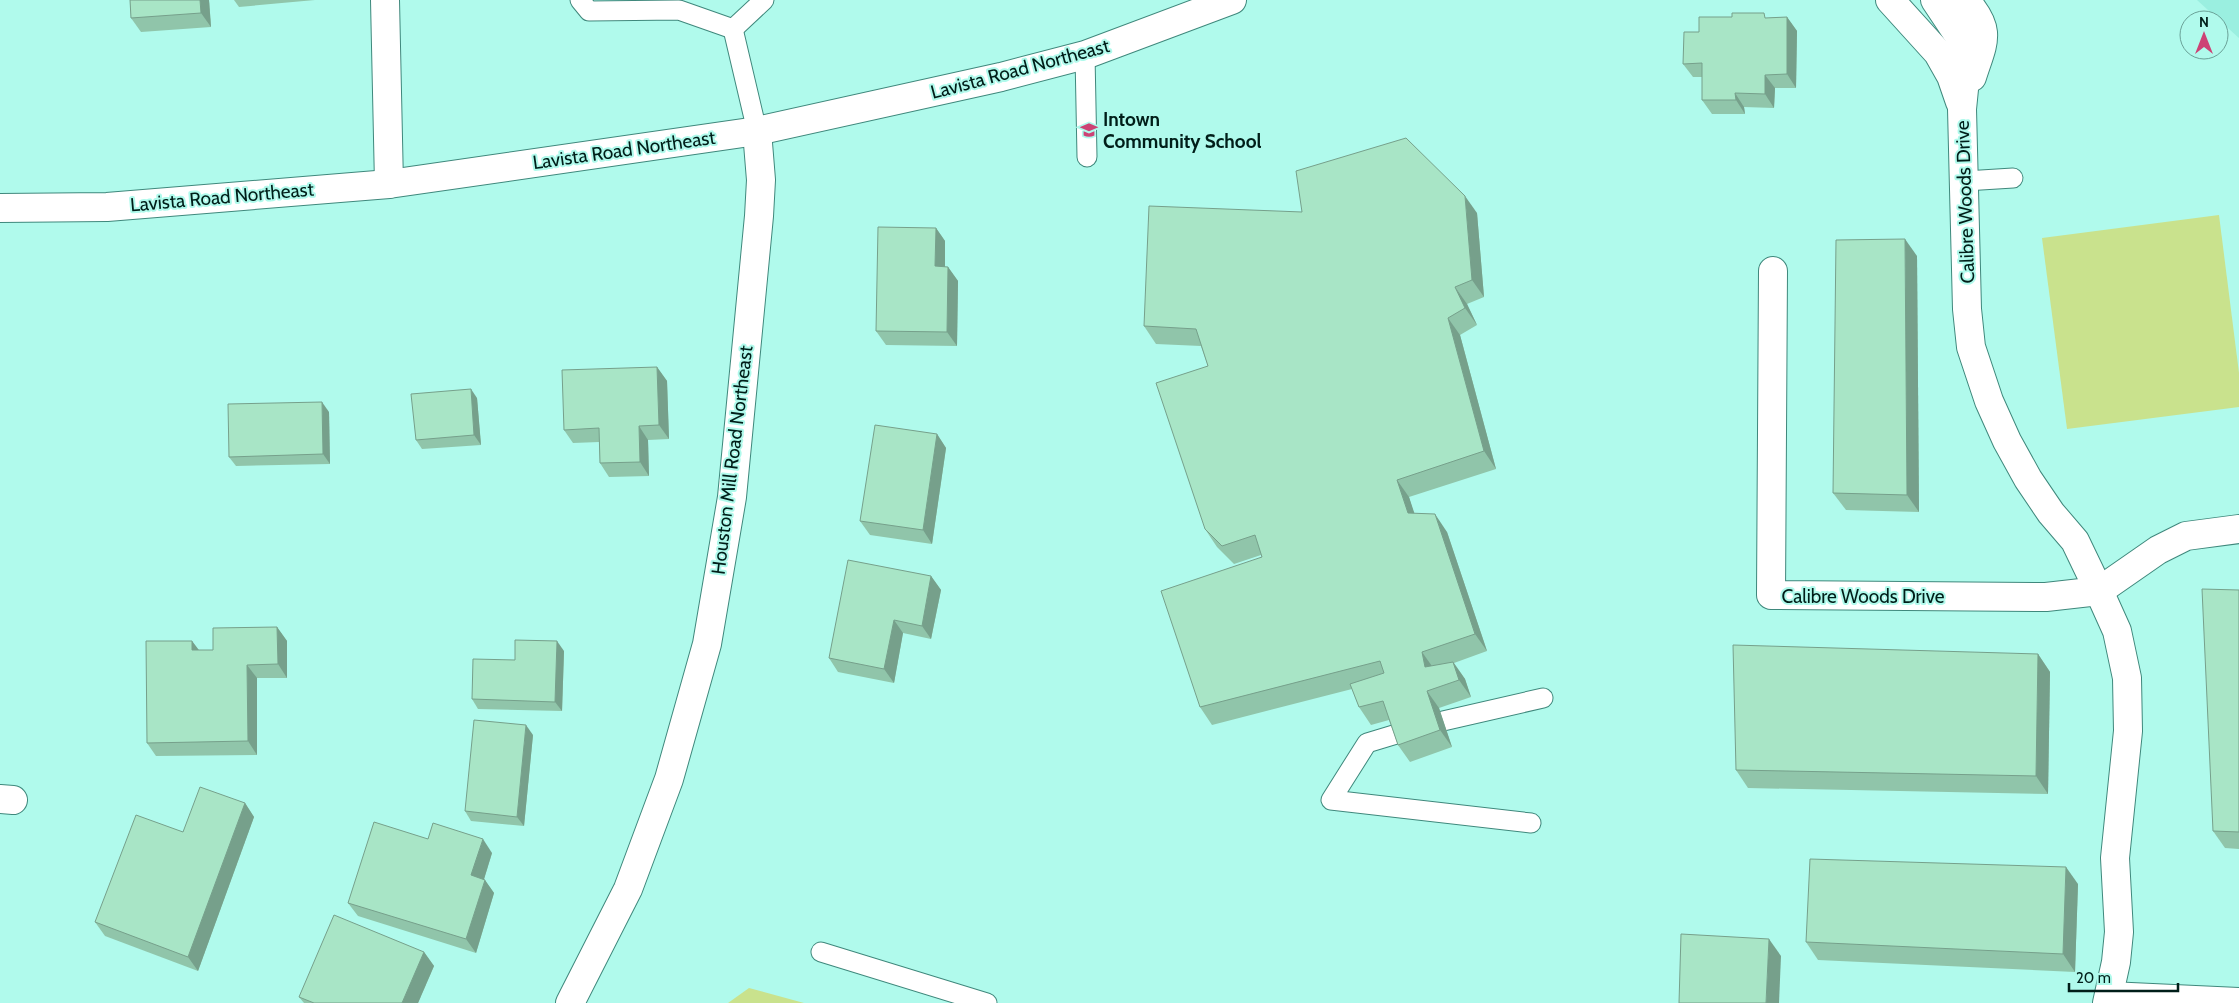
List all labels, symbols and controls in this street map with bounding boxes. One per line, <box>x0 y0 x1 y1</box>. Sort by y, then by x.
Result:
north arrow <box>2179 10 2229 60</box>
text: N <box>2199 13 2209 31</box>
street label: Lavista Road Northeast <box>928 34 1113 104</box>
place label: Intown Community School <box>1103 108 1262 153</box>
school or university icon: Intown Community School <box>1079 120 1099 140</box>
street label: Calibre Woods Drive <box>1951 120 1979 284</box>
street label: Lavista Road Northeast <box>531 126 717 174</box>
street label: Lavista Road Northeast <box>129 177 315 216</box>
street label: Houston Mill Road Northeast <box>707 344 758 576</box>
street label: Calibre Woods Drive <box>1781 585 1945 608</box>
scale bar <box>2069 960 2178 992</box>
text: 20 m <box>2076 969 2111 987</box>

